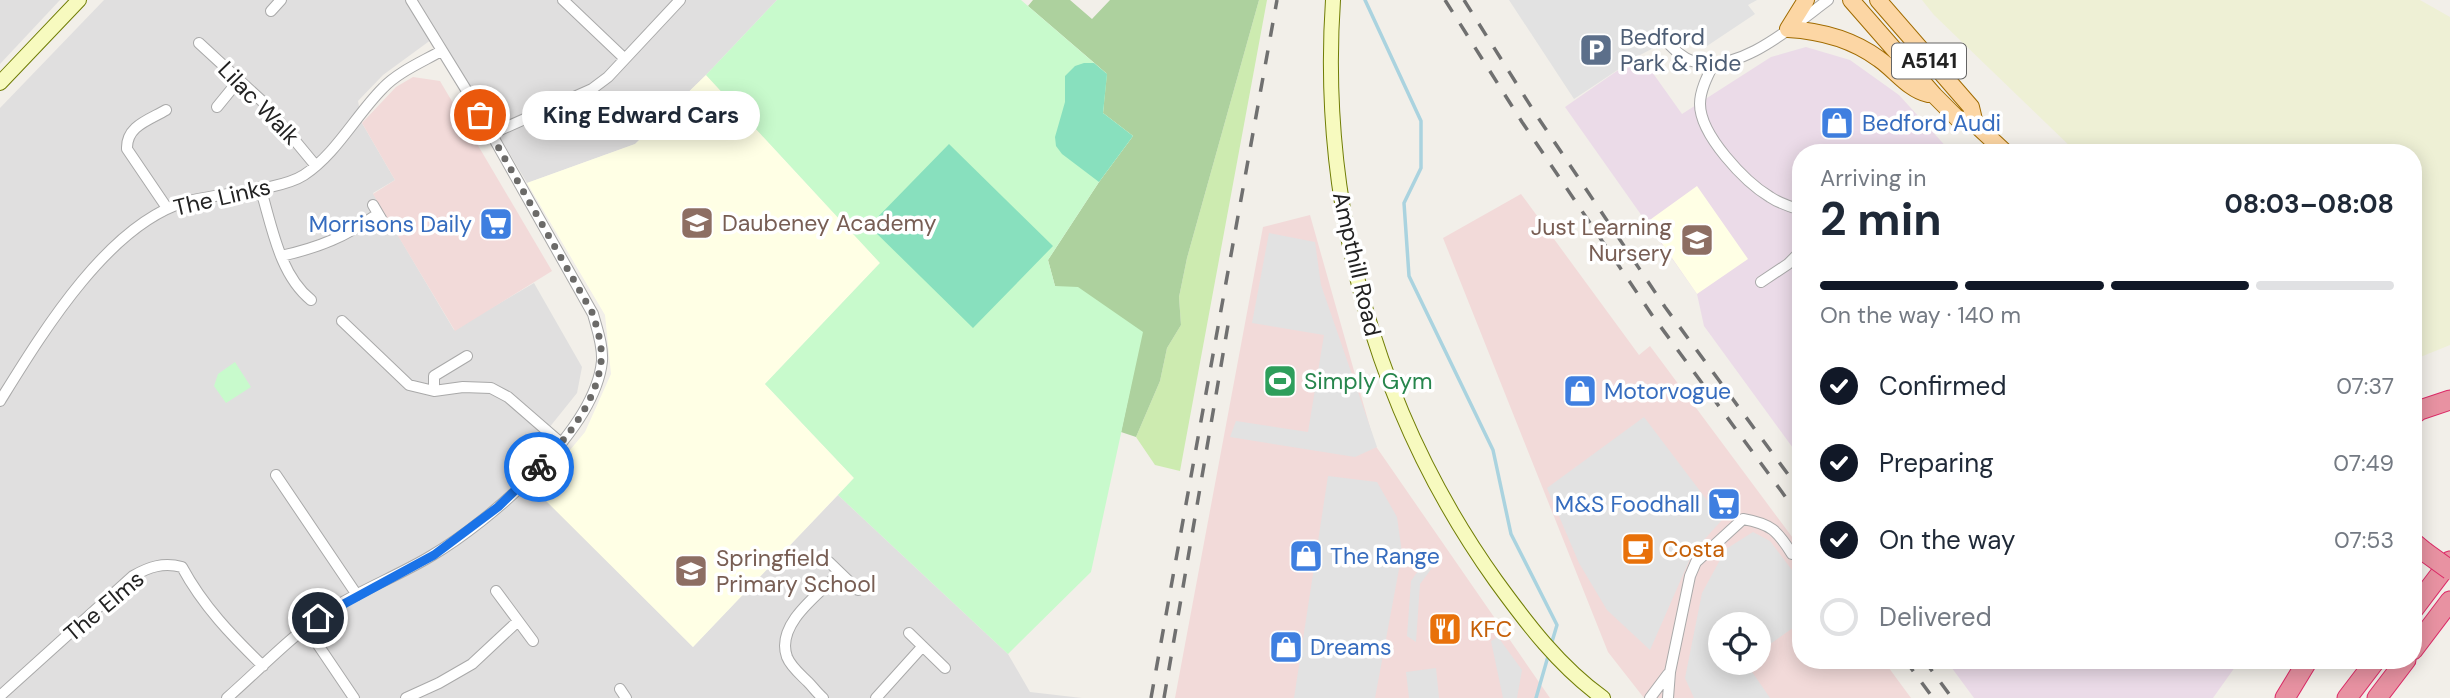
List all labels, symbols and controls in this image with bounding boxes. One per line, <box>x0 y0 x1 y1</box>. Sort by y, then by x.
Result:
place label: Bedford Park & Ride <box>1620 22 1741 78</box>
parking icon: Bedford Park & Ride <box>1577 31 1615 69</box>
road number: A5141 <box>1892 43 1966 78</box>
street label: Lilac Walk <box>212 55 307 151</box>
pin <box>450 85 510 145</box>
callout: King Edward Cars <box>522 90 760 140</box>
icon: bag <box>461 96 499 134</box>
text: King Edward Cars <box>543 100 739 130</box>
shop icon: Bedford Audi <box>1818 104 1856 142</box>
place label: Bedford Audi <box>1862 108 2001 138</box>
text: Arriving in <box>1820 163 1926 193</box>
street label: The Links <box>171 171 273 223</box>
text: 08:03–08:08 <box>2224 187 2394 221</box>
street label: Ampthill Road <box>1326 189 1388 339</box>
text: 2 min <box>1820 189 1942 249</box>
school or university icon: Daubeney Academy <box>678 204 716 242</box>
supermarket icon: Morrisons Daily <box>477 205 515 243</box>
place label: Daubeney Academy <box>722 208 937 238</box>
place label: Morrisons Daily <box>309 209 472 239</box>
place label: Just Learning Nursery <box>1531 212 1672 268</box>
school or university icon: Just Learning Nursery <box>1678 221 1716 259</box>
text: On the way · 140 m <box>1820 300 2021 330</box>
sports icon: Simply Gym <box>1261 362 1299 400</box>
place label: Simply Gym <box>1304 366 1433 396</box>
icon: check <box>1820 367 1858 405</box>
text: Confirmed <box>1879 369 2006 403</box>
text: 07:37 <box>2336 371 2394 401</box>
shop icon: Motorvogue <box>1561 372 1599 410</box>
place label: Motorvogue <box>1604 376 1731 406</box>
courier <box>504 432 574 502</box>
icon: check <box>1820 444 1858 482</box>
text: Preparing <box>1879 446 1994 480</box>
icon: bike <box>520 448 558 486</box>
text: 07:49 <box>2333 448 2394 478</box>
supermarket icon: M&S Foodhall <box>1705 485 1743 523</box>
place label: M&S Foodhall <box>1555 489 1700 519</box>
icon: check <box>1820 521 1858 559</box>
text: On the way <box>1879 523 2015 557</box>
text: 07:53 <box>2334 525 2394 555</box>
cafe icon: Costa <box>1619 530 1657 568</box>
place label: Costa <box>1662 534 1725 564</box>
shop icon: The Range <box>1287 537 1325 575</box>
place label: The Range <box>1330 541 1440 571</box>
place label: Springfield Primary School <box>716 543 876 599</box>
school or university icon: Springfield Primary School <box>672 552 710 590</box>
street label: The Elms <box>58 564 150 648</box>
pin <box>288 588 348 648</box>
icon: home <box>299 599 337 637</box>
text: Delivered <box>1879 600 1992 634</box>
restaurant icon: KFC <box>1426 610 1464 648</box>
map controls <box>1708 612 1771 675</box>
button: locate <box>1708 612 1771 675</box>
place label: KFC <box>1470 614 1512 644</box>
shop icon: Dreams <box>1267 628 1305 666</box>
place label: Dreams <box>1310 632 1392 662</box>

